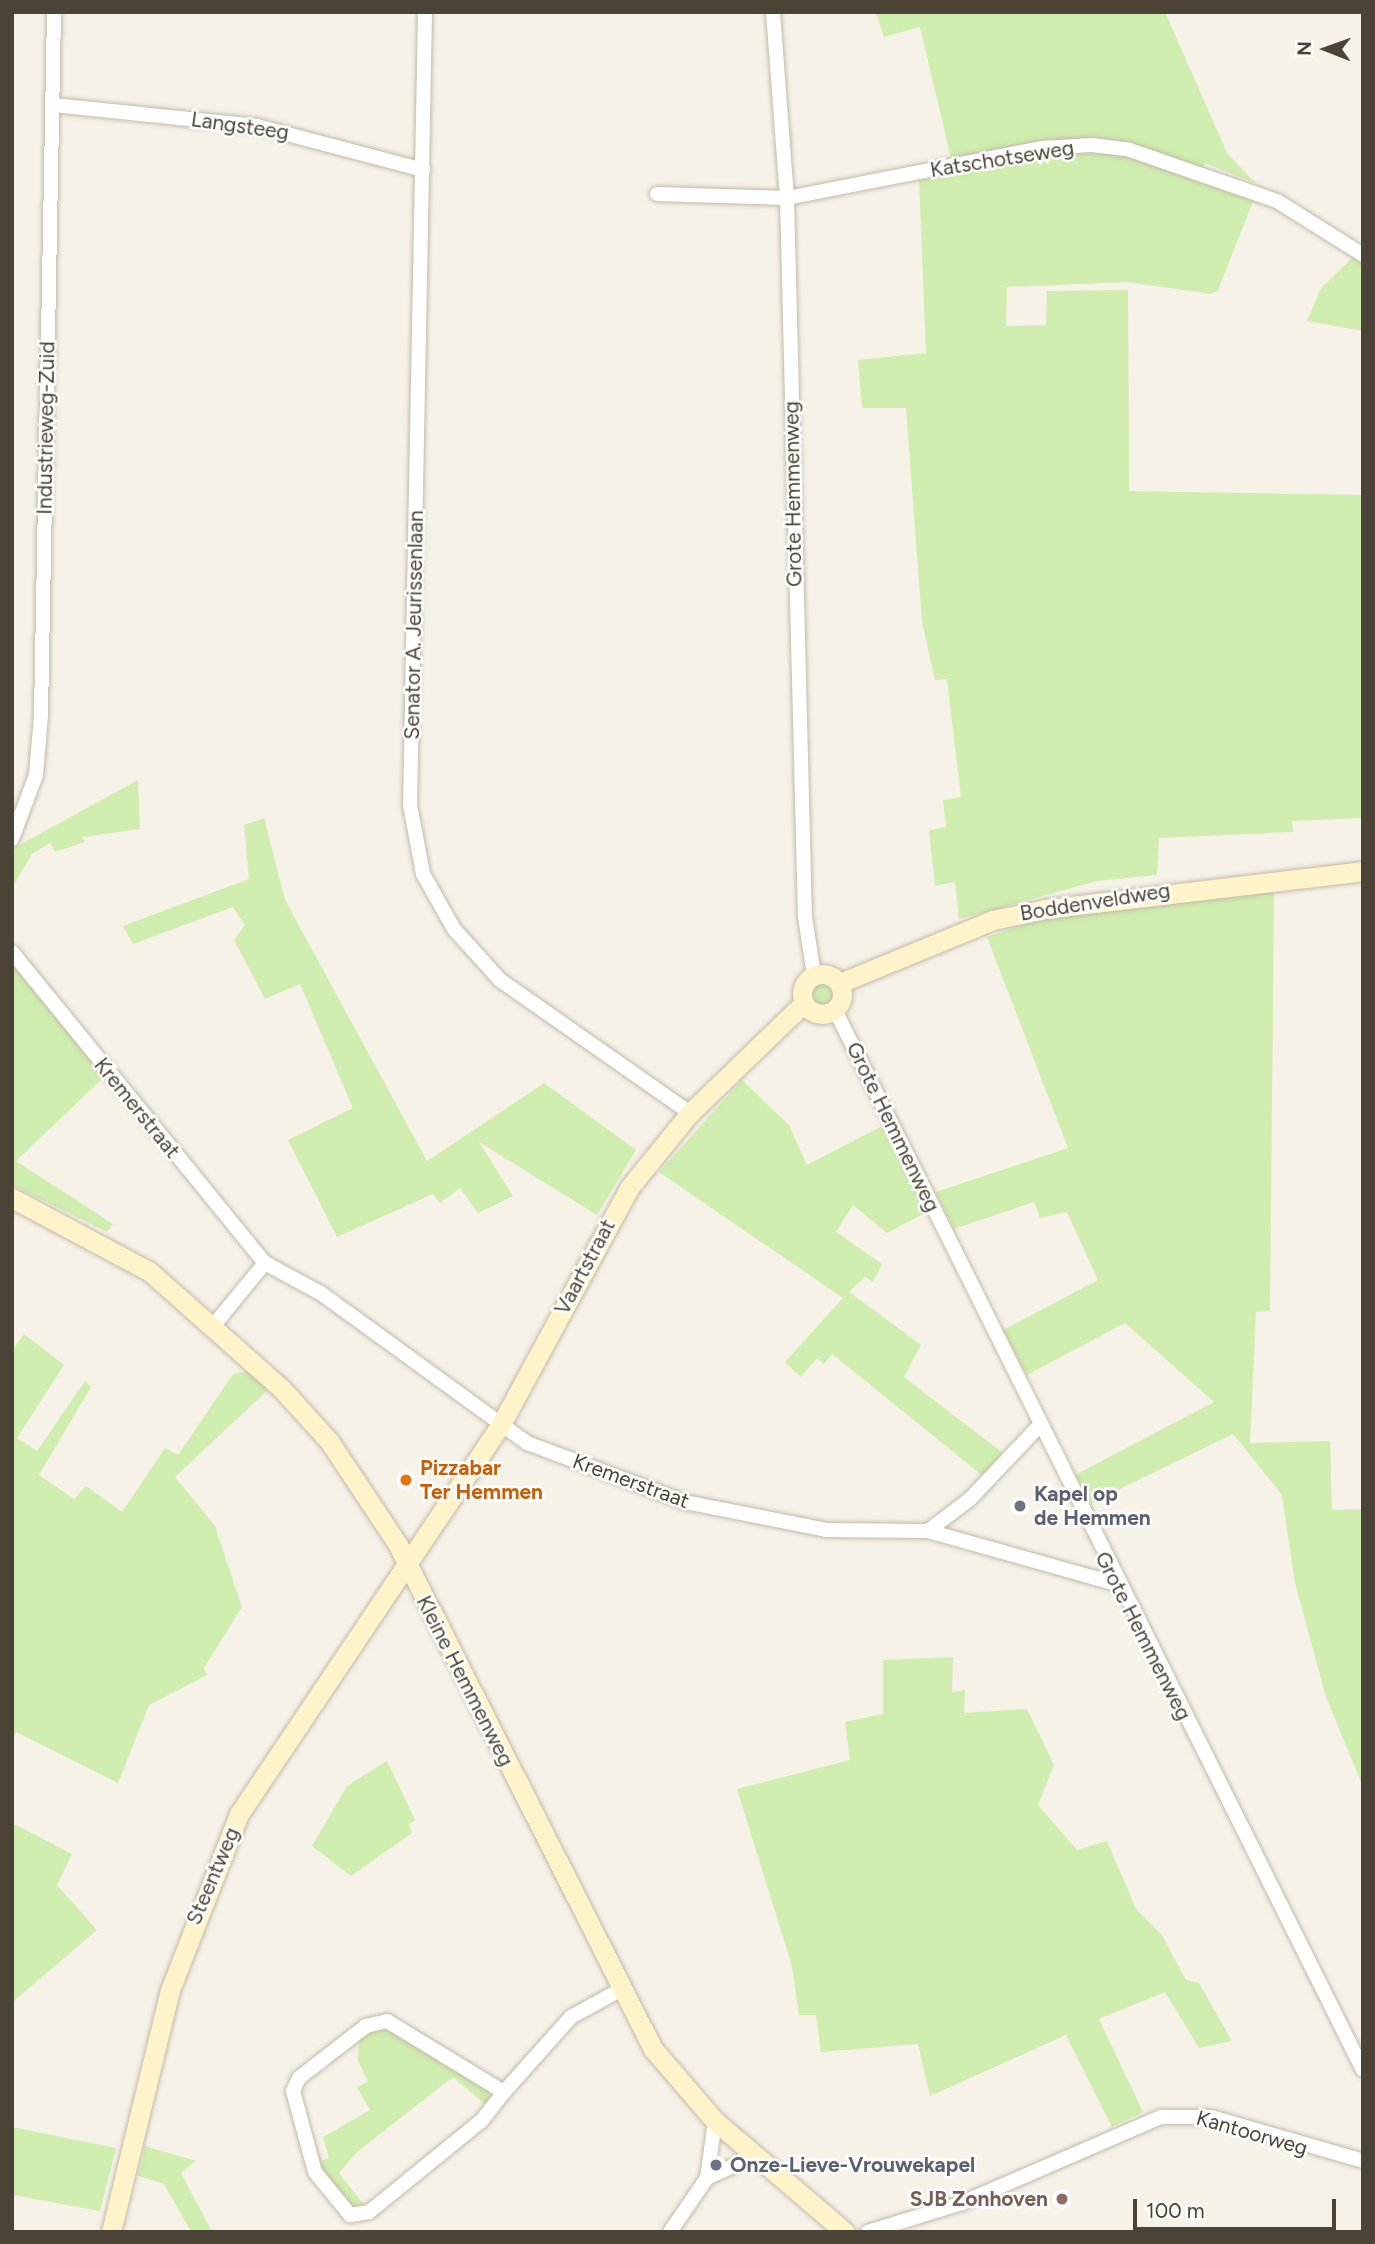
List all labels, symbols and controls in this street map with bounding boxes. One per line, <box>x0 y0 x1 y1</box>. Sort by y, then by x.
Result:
north arrow <box>1291 14 1361 84</box>
text: N <box>1293 41 1316 56</box>
street label: Langsteeg <box>189 107 291 145</box>
street label: Katschotseweg <box>928 135 1076 183</box>
street label: Industrieweg-Zuid <box>32 341 60 515</box>
street label: Grote Hemmenweg <box>779 401 807 587</box>
street label: Senator A. Jeurissenlaan <box>399 510 429 740</box>
street label: Boddenveldweg <box>1018 878 1172 926</box>
street label: Grote Hemmenweg <box>841 1038 945 1216</box>
street label: Kremerstraat <box>89 1053 185 1163</box>
street label: Vaartstraat <box>549 1215 621 1319</box>
street label: Kremerstraat <box>569 1448 693 1514</box>
place label: Pizzabar Ter Hemmen <box>420 1455 543 1505</box>
marker: Pizzabar Ter Hemmen <box>398 1472 414 1488</box>
place label: Kapel op de Hemmen <box>1034 1481 1151 1531</box>
marker: Kapel op de Hemmen <box>1012 1498 1028 1514</box>
street label: Grote Hemmenweg <box>1090 1548 1196 1724</box>
street label: Kleine Hemmenweg <box>411 1591 519 1771</box>
street label: Steentweg <box>181 1823 245 1929</box>
street label: Kantoorweg <box>1194 2105 1310 2161</box>
place label: Onze-Lieve-Vrouwekapel <box>730 2152 975 2178</box>
marker: Onze-Lieve-Vrouwekapel <box>708 2157 724 2173</box>
scale bar <box>1137 2184 1340 2228</box>
place label: SJB Zonhoven <box>910 2186 1048 2212</box>
marker: SJB Zonhoven <box>1054 2191 1070 2207</box>
text: 100 m <box>1146 2198 1205 2223</box>

